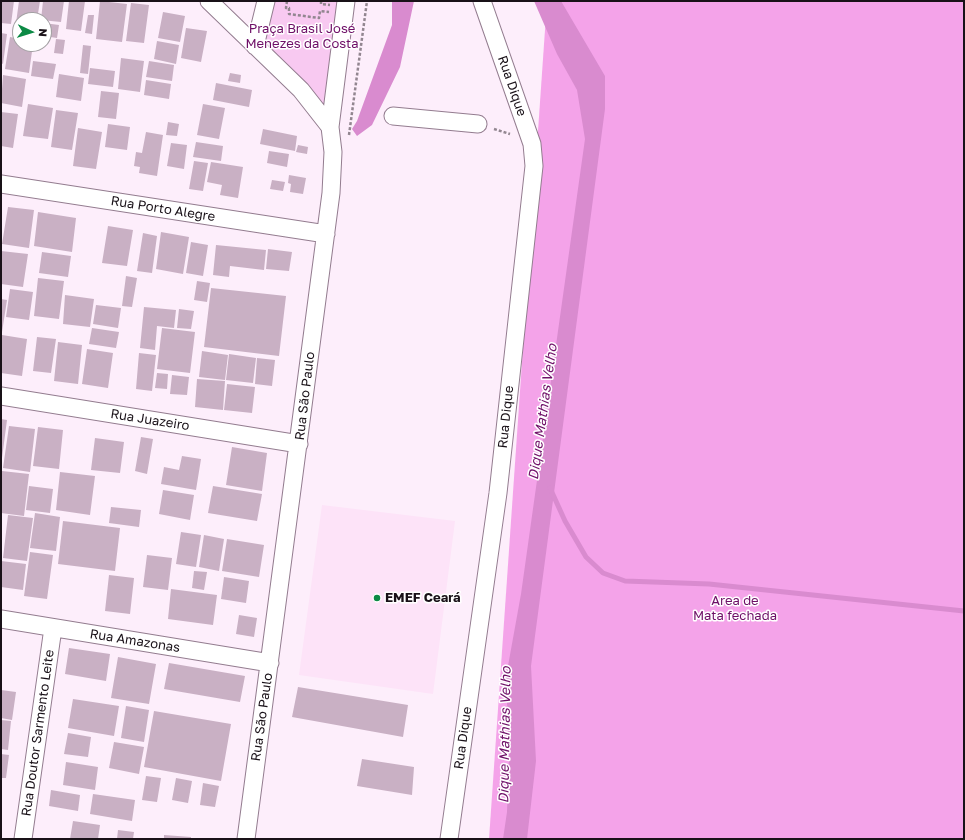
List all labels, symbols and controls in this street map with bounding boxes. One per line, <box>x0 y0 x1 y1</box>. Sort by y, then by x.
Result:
north arrow <box>12 12 52 52</box>
park label: Praça Brasil José Menezes da Costa <box>245 21 359 52</box>
text: N <box>37 28 50 37</box>
street label: Rua Dique <box>494 54 530 118</box>
street label: Rua Porto Alegre <box>110 193 216 225</box>
water label: Dique Mathias Velho <box>525 343 561 481</box>
street label: Rua São Paulo <box>292 351 318 441</box>
street label: Rua Dique <box>495 385 517 449</box>
street label: Rua Juazeiro <box>109 406 191 434</box>
place label: EMEF Ceará <box>385 590 461 606</box>
marker: EMEF Ceará <box>372 593 382 603</box>
park label: Area de Mata fechada <box>693 593 777 624</box>
street label: Rua Amazonas <box>89 626 181 656</box>
street label: Rua Doutor Sarmento Leite <box>19 649 57 817</box>
water label: Dique Mathias Velho <box>495 666 515 804</box>
street label: Rua São Paulo <box>248 672 276 762</box>
street label: Rua Dique <box>451 706 475 770</box>

